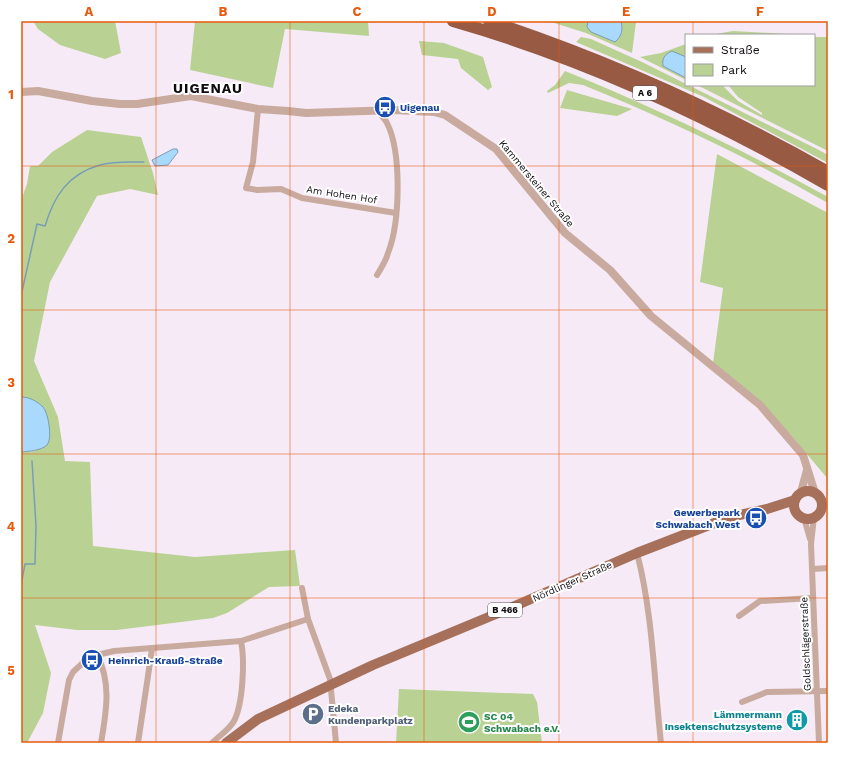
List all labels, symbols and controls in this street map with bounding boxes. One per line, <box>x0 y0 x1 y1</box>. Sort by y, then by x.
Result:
text: A <box>85 4 94 19</box>
text: B <box>219 4 228 19</box>
text: C <box>353 4 362 19</box>
text: D <box>487 4 497 19</box>
text: E <box>622 4 630 19</box>
text: F <box>756 4 764 19</box>
legend <box>685 34 815 86</box>
text: Straße <box>721 43 760 57</box>
text: Park <box>721 63 747 77</box>
district label: UIGENAU <box>173 80 243 96</box>
road number: A 6 <box>633 86 657 100</box>
text: 1 <box>8 87 14 102</box>
bus stop icon: Uigenau <box>372 94 398 120</box>
place label: Uigenau <box>400 102 440 113</box>
street label: Kammersteiner Straße <box>497 138 576 229</box>
street label: Am Hohen Hof <box>306 183 378 206</box>
text: 2 <box>7 231 15 246</box>
text: 3 <box>7 375 15 390</box>
bus stop icon: Gewerbepark Schwabach West <box>743 505 769 531</box>
place label: Gewerbepark Schwabach West <box>656 507 741 530</box>
text: 4 <box>7 519 16 534</box>
street label: Nördlinger Straße <box>531 559 614 604</box>
street label: Goldschlägerstraße <box>798 596 813 691</box>
road number: B 466 <box>488 603 522 617</box>
bus stop icon: Heinrich-Krauß-Straße <box>79 647 105 673</box>
place label: Heinrich-Krauß-Straße <box>108 655 223 666</box>
text: 5 <box>7 663 15 678</box>
parking icon: Edeka Kundenparkplatz <box>300 701 326 727</box>
place label: Edeka Kundenparkplatz <box>328 703 413 726</box>
building icon: Lämmermann Insektenschutzsysteme <box>784 707 810 733</box>
sports icon: SC 04 Schwabach e.V. <box>456 709 482 735</box>
place label: Lämmermann Insektenschutzsysteme <box>665 709 782 732</box>
place label: SC 04 Schwabach e.V. <box>484 711 560 734</box>

